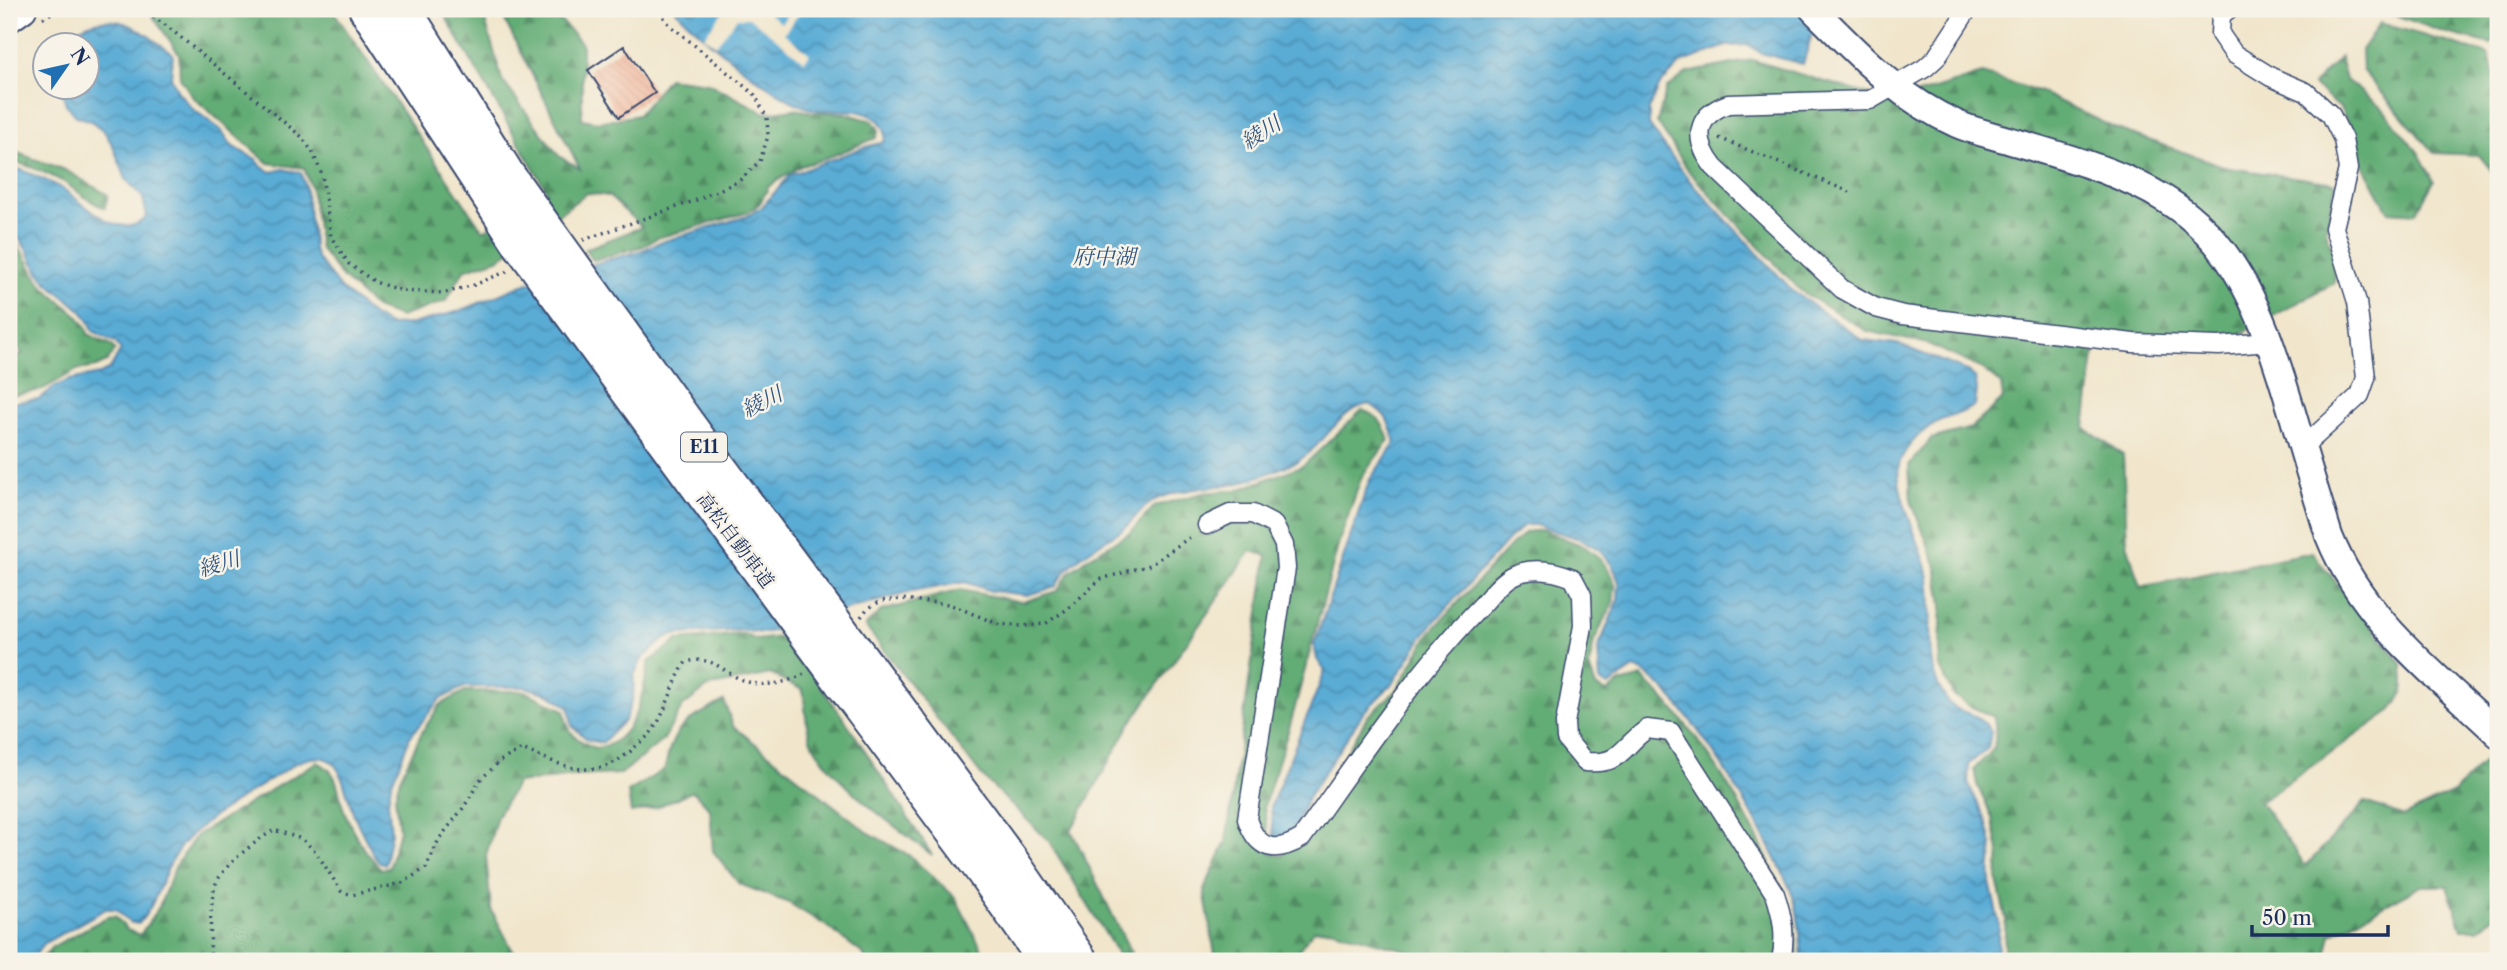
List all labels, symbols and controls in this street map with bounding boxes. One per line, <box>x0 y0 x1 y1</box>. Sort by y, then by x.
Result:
north arrow <box>32 32 102 102</box>
text: N <box>66 43 94 70</box>
water label: 綾川 <box>1236 110 1287 155</box>
water label: 府中湖 <box>1073 244 1139 269</box>
water label: 綾川 <box>737 380 788 422</box>
road number: E11 <box>681 432 727 462</box>
street label: 高松自動車道 <box>692 488 779 593</box>
water label: 綾川 <box>195 545 245 582</box>
scale bar <box>2252 893 2388 937</box>
text: 50 m <box>2262 905 2312 930</box>

